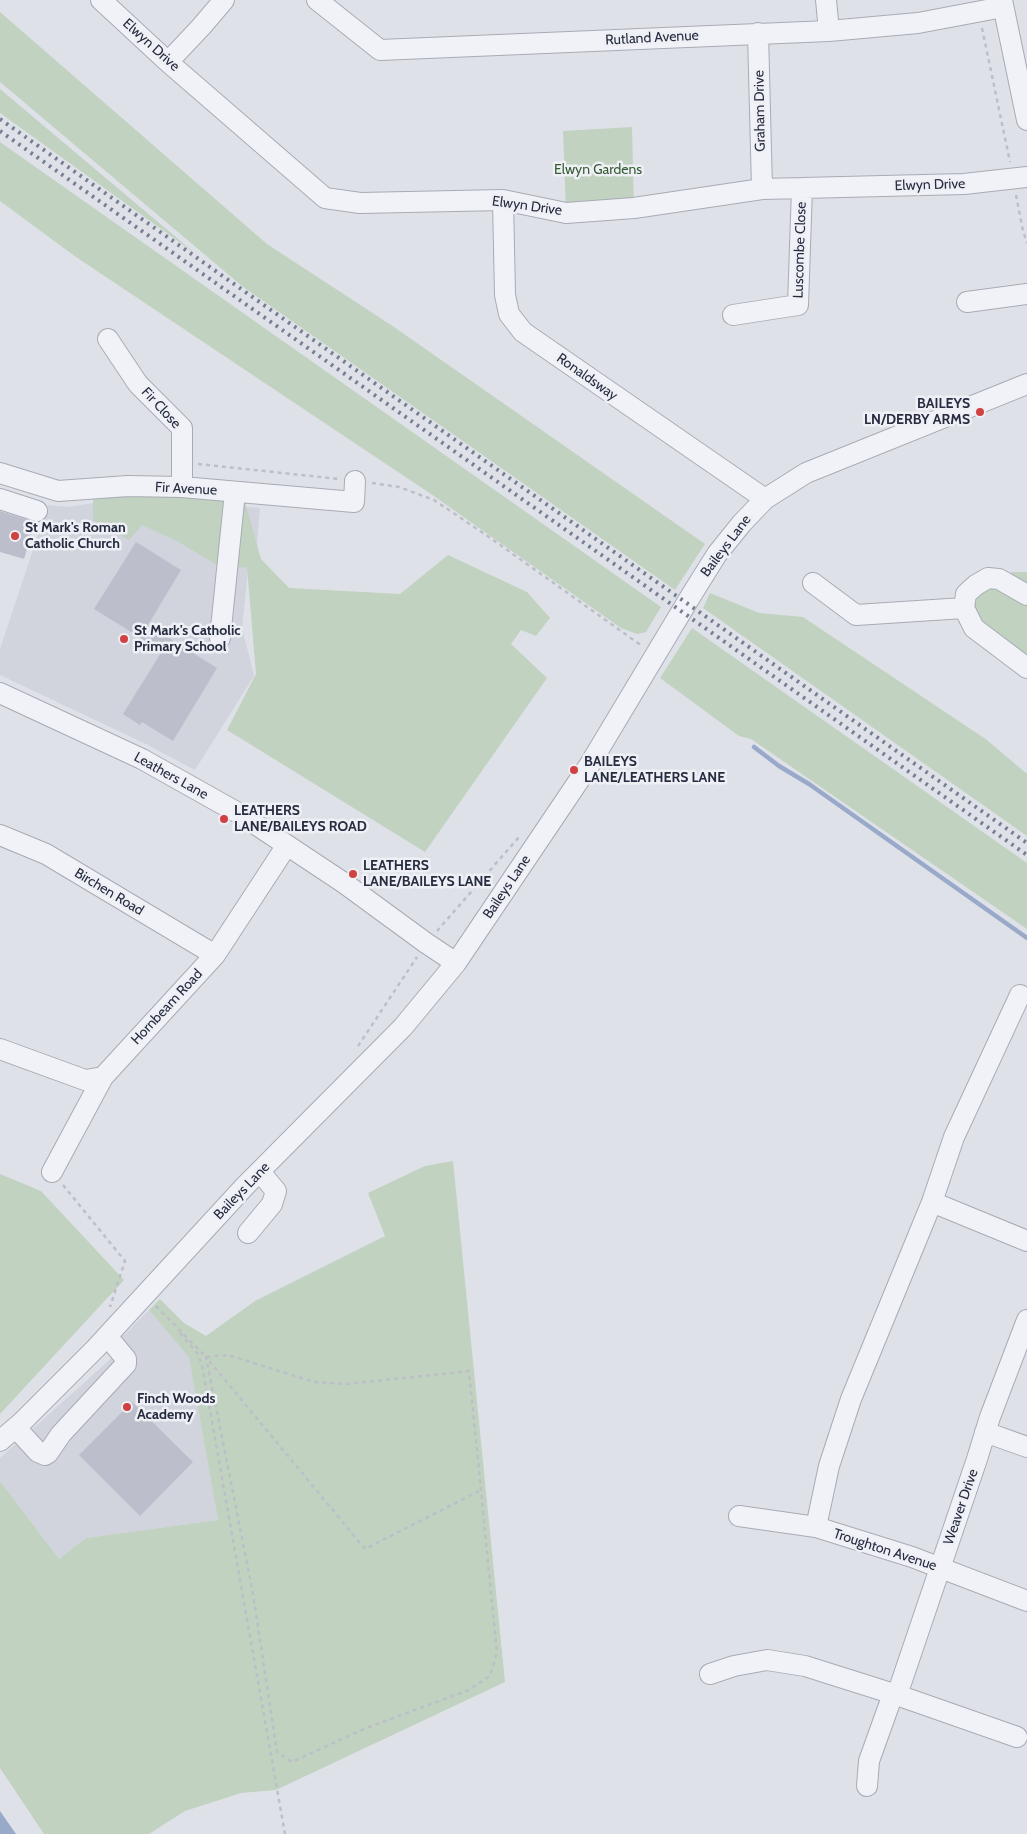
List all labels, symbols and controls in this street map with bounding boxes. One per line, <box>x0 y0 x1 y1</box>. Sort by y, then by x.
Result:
street label: Elwyn Drive <box>119 15 183 75</box>
street label: Rutland Avenue <box>605 27 699 49</box>
street label: Graham Drive <box>751 70 769 152</box>
park label: Elwyn Gardens <box>554 162 642 178</box>
street label: Elwyn Drive <box>894 175 966 195</box>
street label: Elwyn Drive <box>491 193 563 219</box>
street label: Luscombe Close <box>790 201 810 299</box>
street label: Ronaldsway <box>553 350 621 404</box>
street label: Fir Close <box>138 384 184 432</box>
place label: BAILEYS LN/DERBY ARMS <box>864 396 970 428</box>
marker: BAILEYS LN/DERBY ARMS <box>974 406 986 418</box>
street label: Fir Avenue <box>155 479 217 499</box>
street label: Baileys Lane <box>697 512 755 580</box>
place label: St Mark's Roman Catholic Church <box>25 520 126 552</box>
marker: St Mark's Roman Catholic Church <box>9 530 21 542</box>
place label: St Mark's Catholic Primary School <box>134 623 241 656</box>
marker: St Mark's Catholic Primary School <box>118 633 130 645</box>
street label: Leathers Lane <box>131 749 211 803</box>
place label: BAILEYS LANE/LEATHERS LANE <box>584 754 725 786</box>
marker: BAILEYS LANE/LEATHERS LANE <box>568 764 580 776</box>
place label: LEATHERS LANE/BAILEYS ROAD <box>234 803 367 836</box>
marker: LEATHERS LANE/BAILEYS ROAD <box>218 813 230 825</box>
street label: Baileys Lane <box>480 852 534 922</box>
place label: LEATHERS LANE/BAILEYS LANE <box>363 858 491 890</box>
street label: Birchen Road <box>71 865 147 919</box>
marker: LEATHERS LANE/BAILEYS LANE <box>347 868 359 880</box>
street label: Hornbeam Road <box>128 966 206 1048</box>
street label: Baileys Lane <box>211 1159 273 1223</box>
place label: Finch Woods Academy <box>137 1391 215 1424</box>
marker: Finch Woods Academy <box>121 1401 133 1413</box>
street label: Weaver Drive <box>940 1467 982 1547</box>
street label: Troughton Avenue <box>831 1525 939 1575</box>

